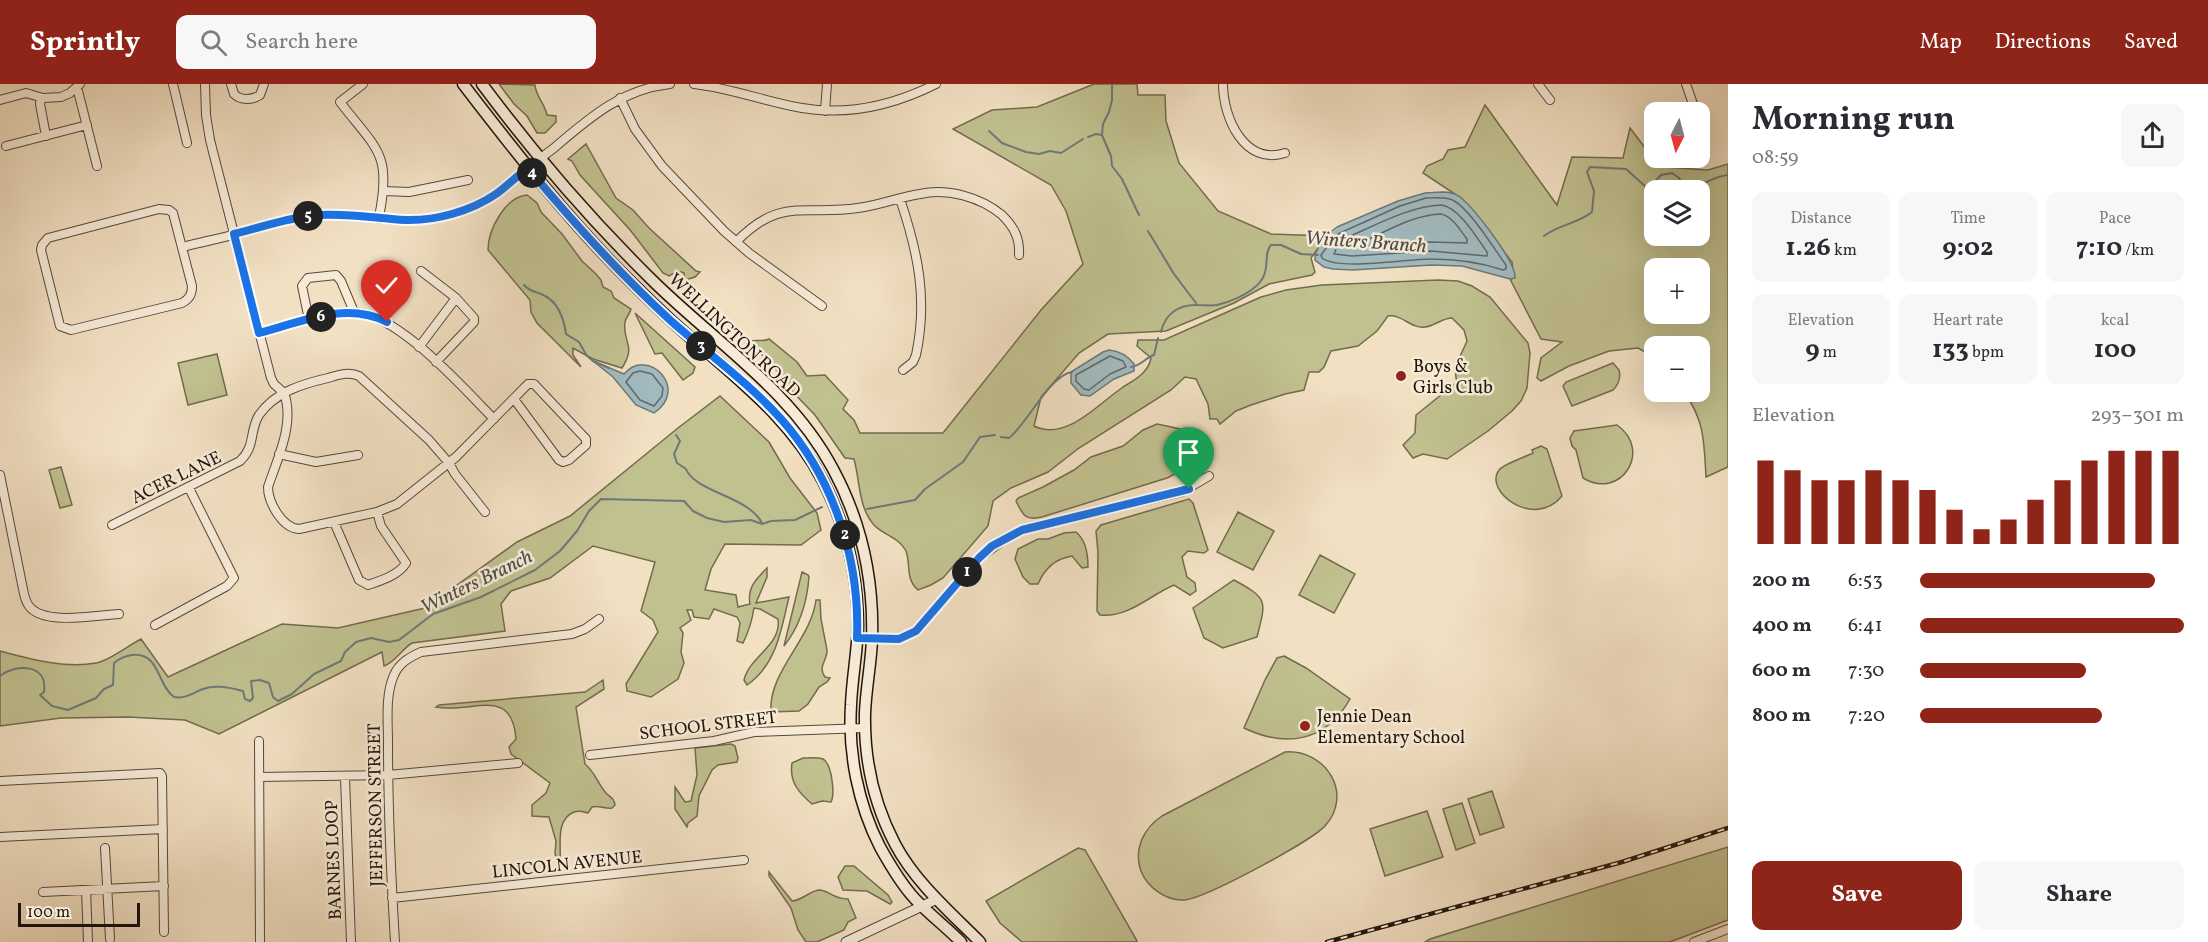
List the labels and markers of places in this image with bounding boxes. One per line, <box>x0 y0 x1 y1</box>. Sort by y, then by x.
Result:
pin: 4 <box>517 158 547 188</box>
pin: 5 <box>293 201 323 231</box>
pin <box>361 260 412 322</box>
pin: 6 <box>306 302 336 332</box>
pin: 3 <box>686 331 716 361</box>
place label: Boys & Girls Club <box>1413 355 1493 401</box>
marker: Boys & Girls Club <box>1394 369 1408 383</box>
pin <box>1163 427 1214 489</box>
pin: 2 <box>830 520 860 550</box>
pin: 1 <box>952 557 982 587</box>
place label: Jennie Dean Elementary School <box>1317 705 1465 751</box>
marker: Jennie Dean Elementary School <box>1298 719 1312 733</box>

